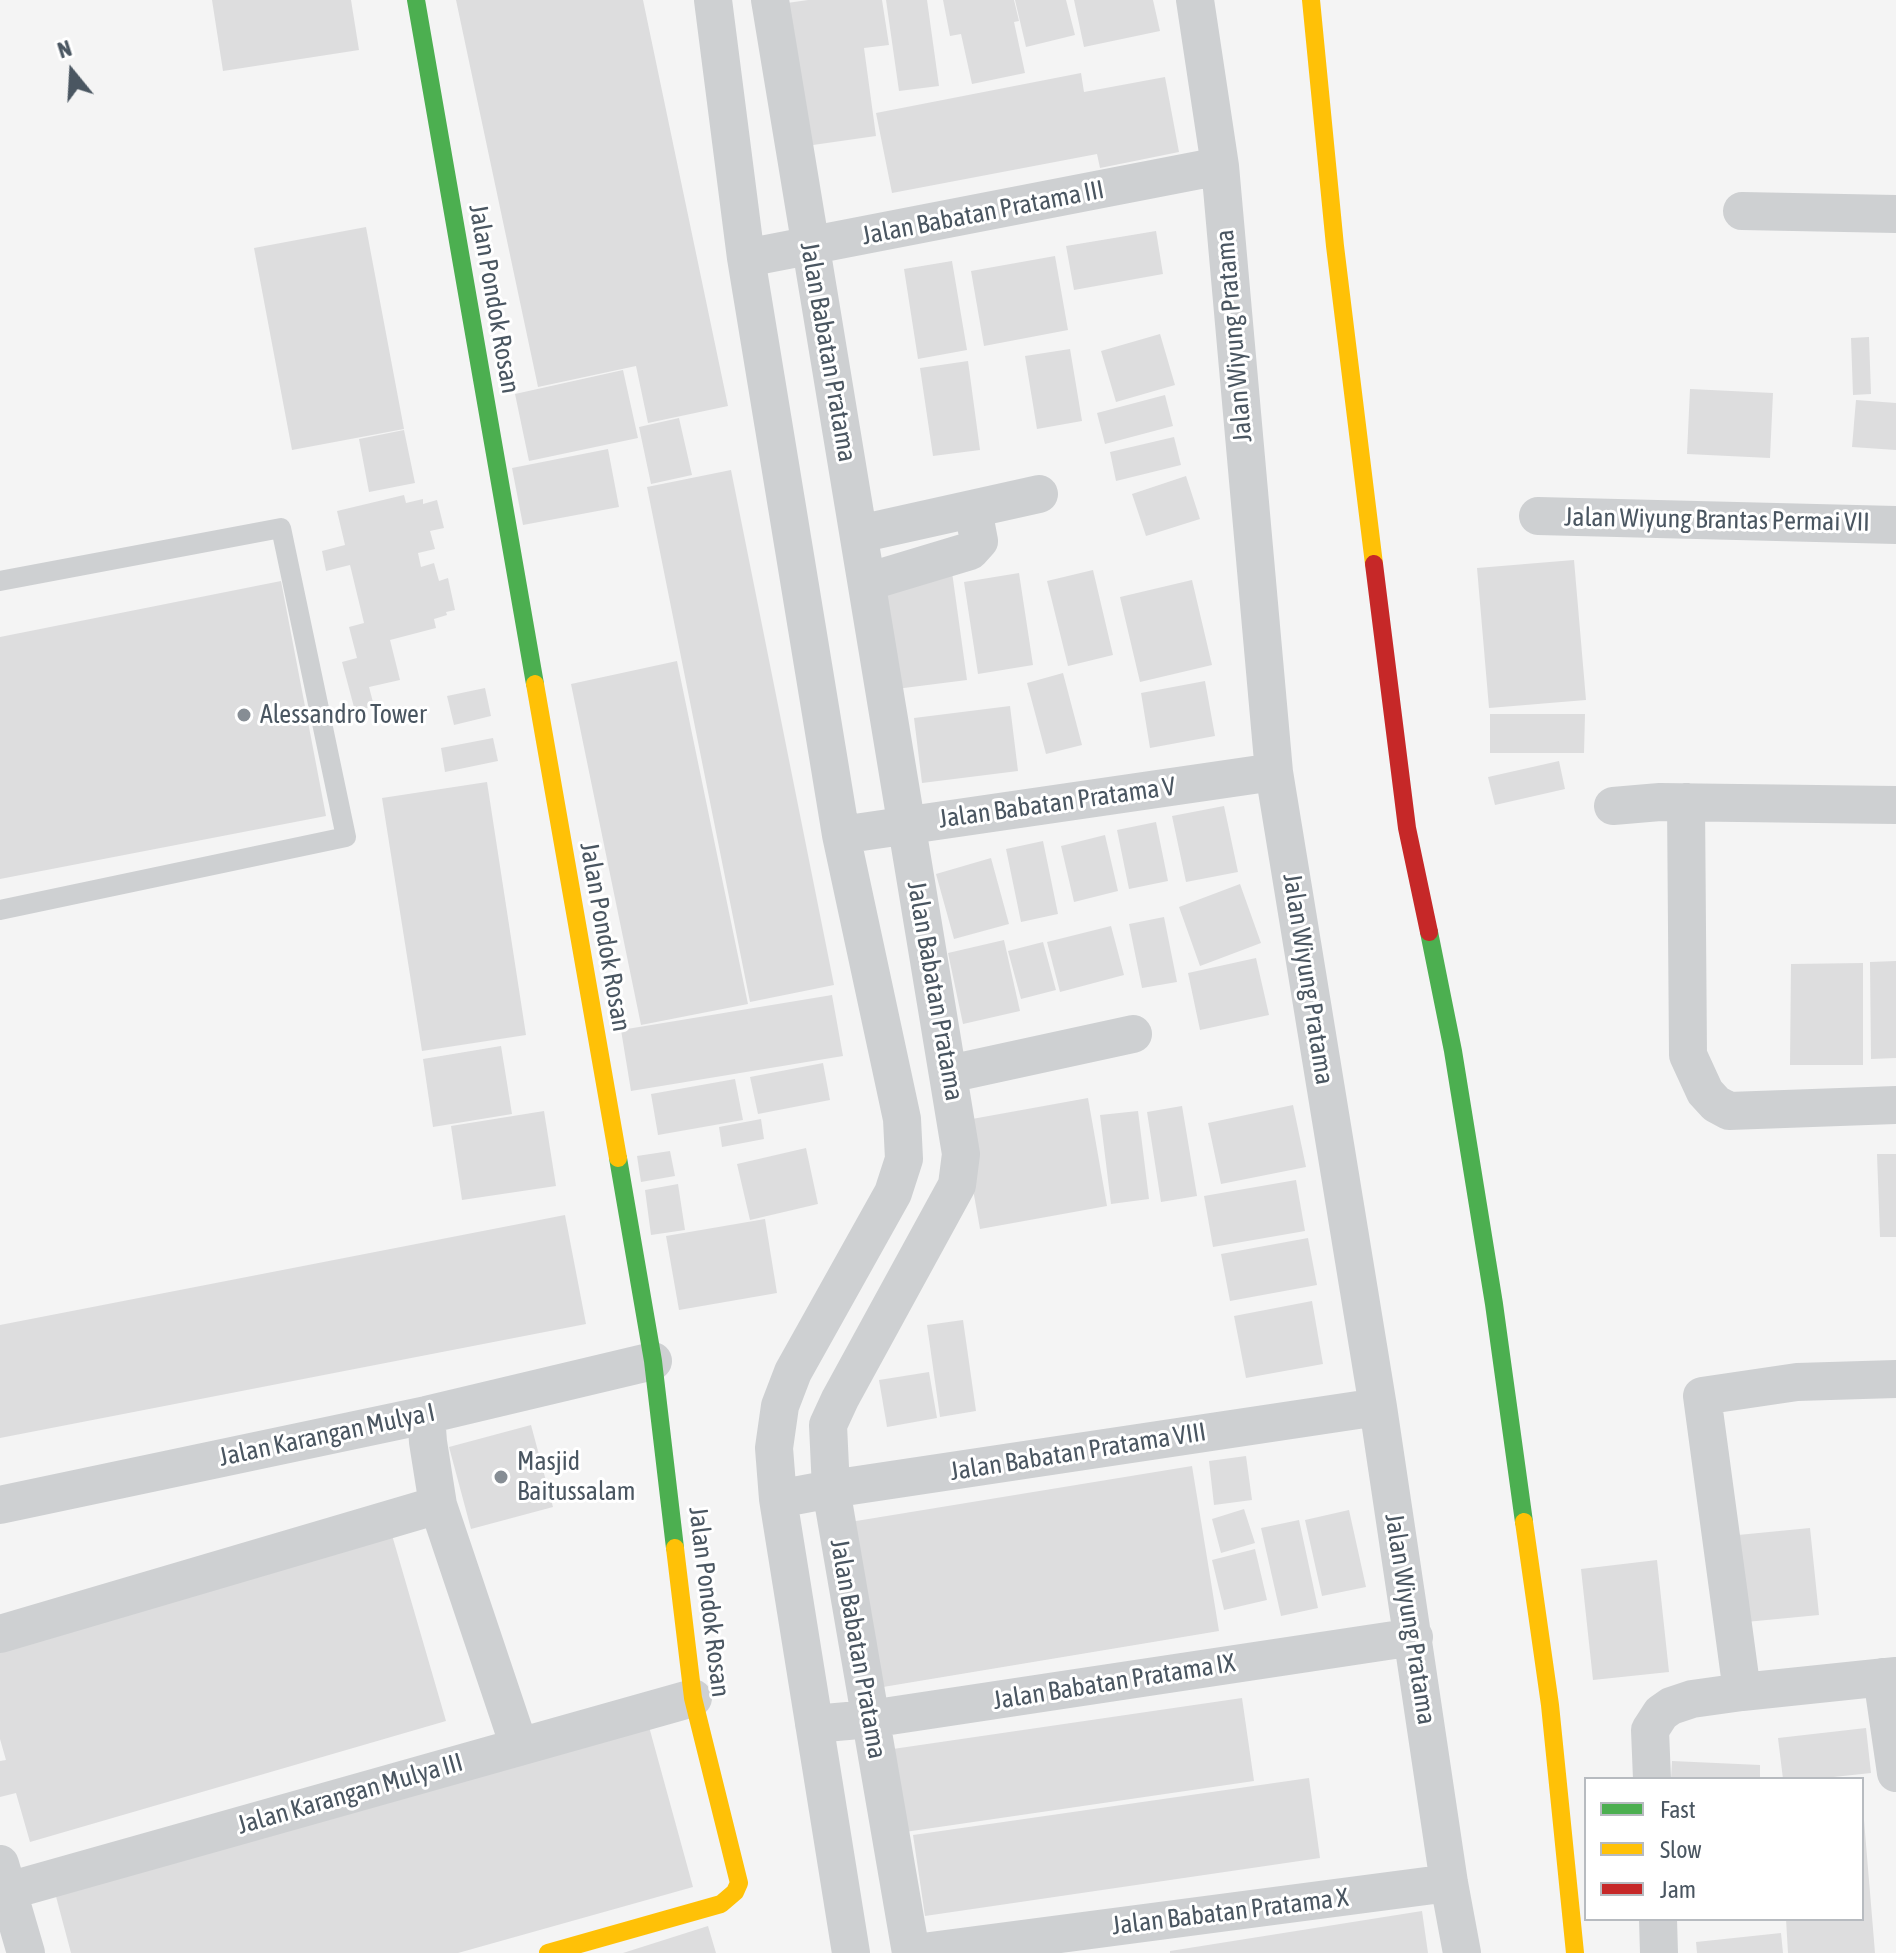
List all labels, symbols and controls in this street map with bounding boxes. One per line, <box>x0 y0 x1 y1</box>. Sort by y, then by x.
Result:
north arrow <box>32 32 112 112</box>
text: N <box>54 35 75 64</box>
street label: Jalan Babatan Pratama III <box>859 174 1107 252</box>
street label: Jalan Pondok Rosan <box>462 202 526 396</box>
street label: Jalan Wiyung Pratama <box>1209 228 1259 444</box>
street label: Jalan Babatan Pratama <box>793 240 863 464</box>
street label: Jalan Wiyung Brantas Permai VII <box>1564 502 1870 538</box>
place label: Alessandro Tower <box>260 699 427 731</box>
marker: Alessandro Tower <box>235 706 253 724</box>
street label: Jalan Babatan Pratama V <box>937 771 1177 835</box>
street label: Jalan Pondok Rosan <box>573 840 637 1034</box>
street label: Jalan Wiyung Pratama <box>1276 871 1340 1087</box>
street label: Jalan Babatan Pratama <box>900 879 970 1103</box>
street label: Jalan Karangan Mulya I <box>216 1397 438 1473</box>
street label: Jalan Babatan Pratama VIII <box>948 1416 1208 1488</box>
place label: Masjid Baitussalam <box>517 1446 636 1508</box>
marker: Masjid Baitussalam <box>492 1468 510 1486</box>
street label: Jalan Pondok Rosan <box>682 1505 736 1699</box>
street label: Jalan Wiyung Pratama <box>1378 1511 1442 1727</box>
street label: Jalan Babatan Pratama <box>823 1537 893 1761</box>
street label: Jalan Babatan Pratama IX <box>991 1647 1237 1717</box>
street label: Jalan Karangan Mulya III <box>234 1747 466 1841</box>
legend <box>1584 1777 1864 1921</box>
text: Fast <box>1660 1796 1696 1823</box>
text: Slow <box>1660 1836 1702 1863</box>
text: Jam <box>1660 1876 1696 1903</box>
street label: Jalan Babatan Pratama X <box>1110 1882 1350 1942</box>

